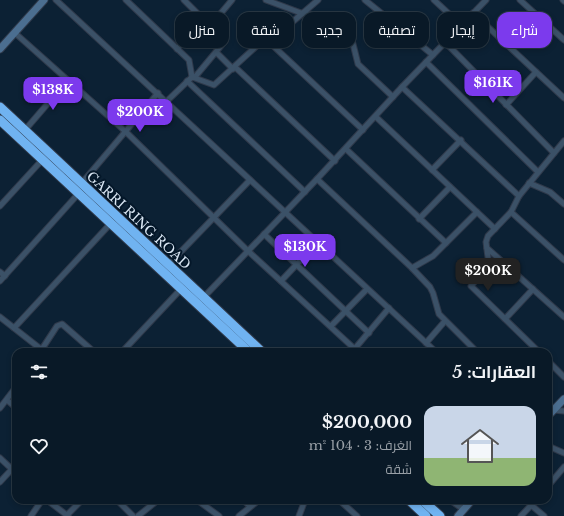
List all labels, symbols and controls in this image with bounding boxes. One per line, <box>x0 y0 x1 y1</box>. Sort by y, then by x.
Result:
chip: منزل <box>175 12 229 48</box>
chip: شقة <box>237 12 294 48</box>
chip: جديد <box>302 12 356 48</box>
chip: تصفية <box>364 12 429 48</box>
chip: إيجار <box>437 12 489 48</box>
chip: شراء <box>497 12 552 48</box>
pin: $161K <box>465 70 521 104</box>
text: $161K <box>473 74 513 91</box>
pin: $138K <box>25 77 81 111</box>
text: $138K <box>32 81 74 98</box>
pin: $200K <box>112 99 168 133</box>
text: $200K <box>116 103 164 120</box>
street label: GARRI RING ROAD <box>83 168 194 273</box>
pin: $130K <box>277 234 333 268</box>
text: $130K <box>284 238 326 255</box>
pin: $200K <box>460 258 516 292</box>
text: $200K <box>464 262 512 279</box>
icon: filters <box>28 361 50 383</box>
text: العقارات: 5 <box>452 362 536 383</box>
text: $200,000 <box>322 412 412 433</box>
icon: home <box>456 422 504 470</box>
icon: heart <box>28 435 50 457</box>
text: الغرف: 3 · 104 m² <box>309 437 412 454</box>
text: شقة <box>385 461 412 478</box>

